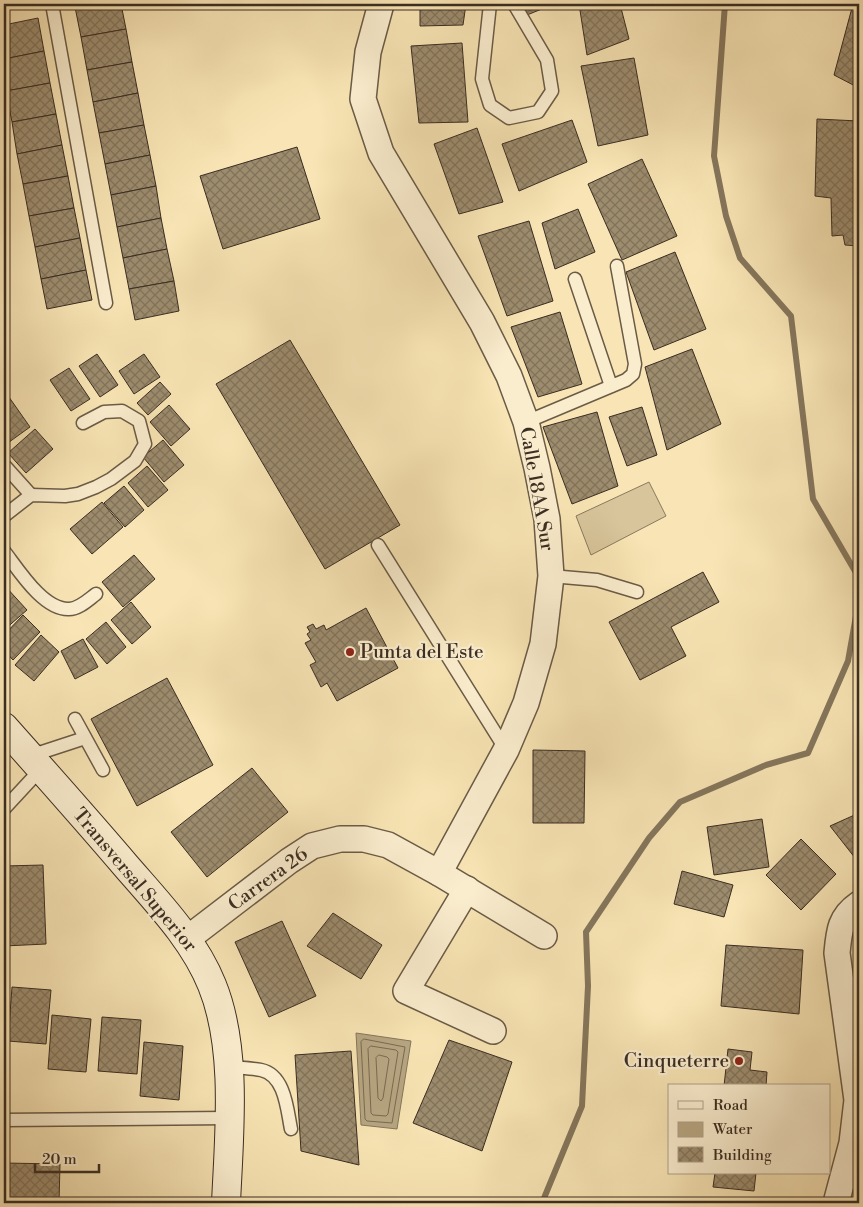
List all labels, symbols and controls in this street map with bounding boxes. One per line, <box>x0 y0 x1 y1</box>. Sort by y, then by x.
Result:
street label: Calle 18AA Sur <box>514 425 560 553</box>
place label: Punta del Este <box>360 640 484 664</box>
marker: Punta del Este <box>344 646 356 658</box>
street label: Transversal Superior <box>68 803 202 957</box>
street label: Carrera 26 <box>223 842 313 916</box>
place label: Cinqueterre <box>624 1049 729 1073</box>
marker: Cinqueterre <box>733 1055 745 1067</box>
legend <box>668 1084 830 1174</box>
text: Road <box>713 1096 748 1115</box>
text: Water <box>712 1120 753 1139</box>
scale bar <box>35 1142 99 1174</box>
text: Building <box>712 1146 772 1165</box>
text: 20 m <box>42 1150 77 1169</box>

